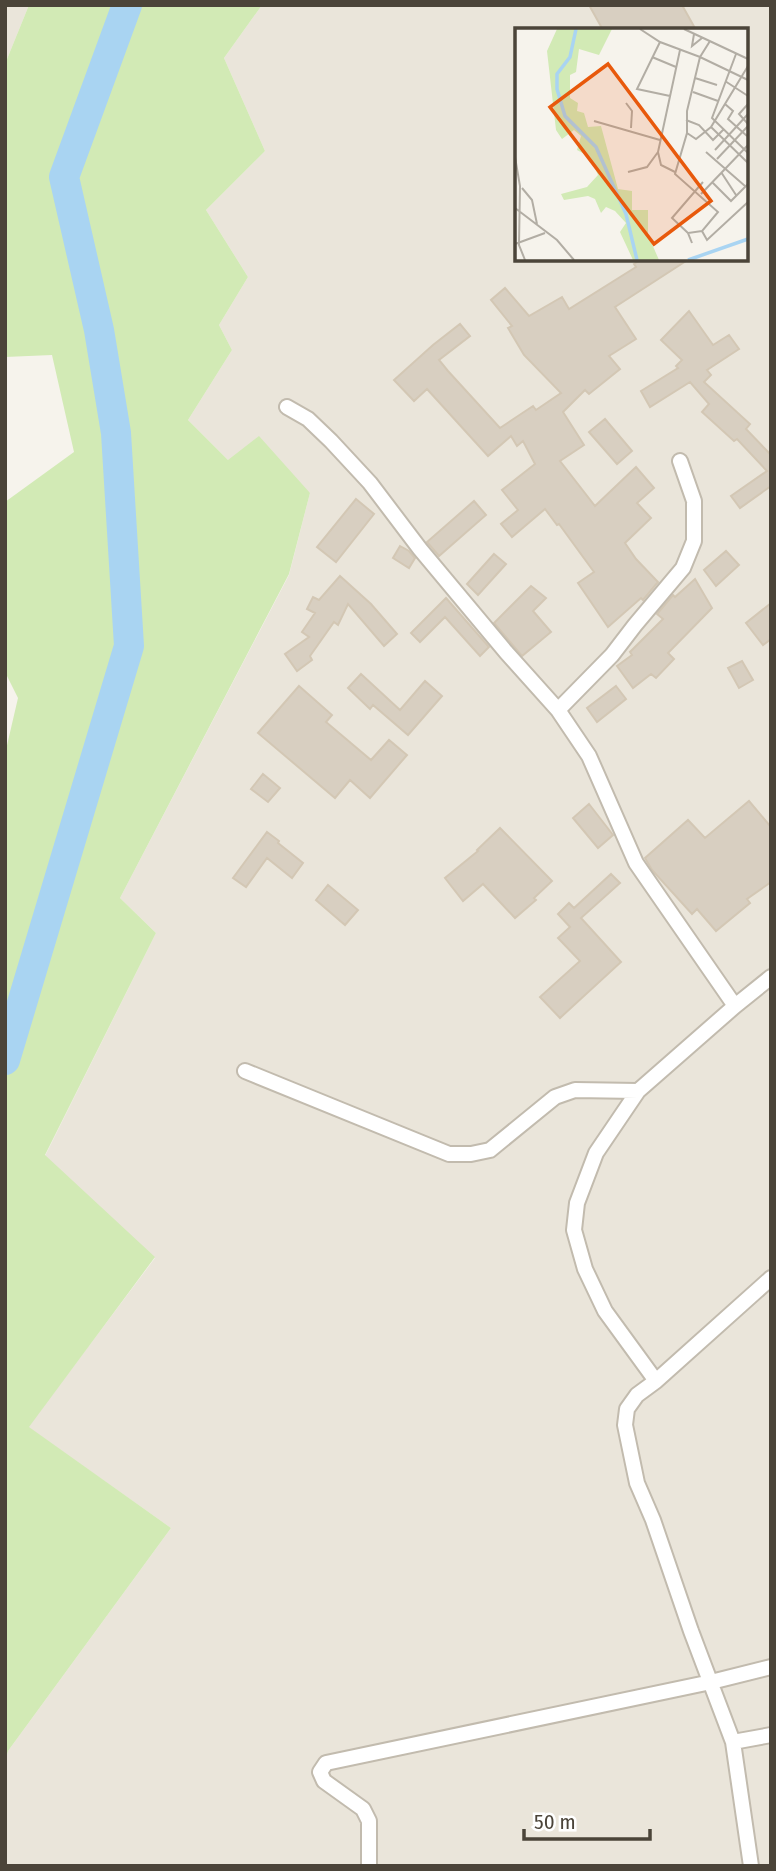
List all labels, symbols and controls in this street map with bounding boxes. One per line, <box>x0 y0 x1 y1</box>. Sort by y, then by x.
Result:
inset map <box>515 28 748 261</box>
scale bar <box>524 1798 650 1842</box>
text: 50 m <box>534 1809 576 1835</box>

